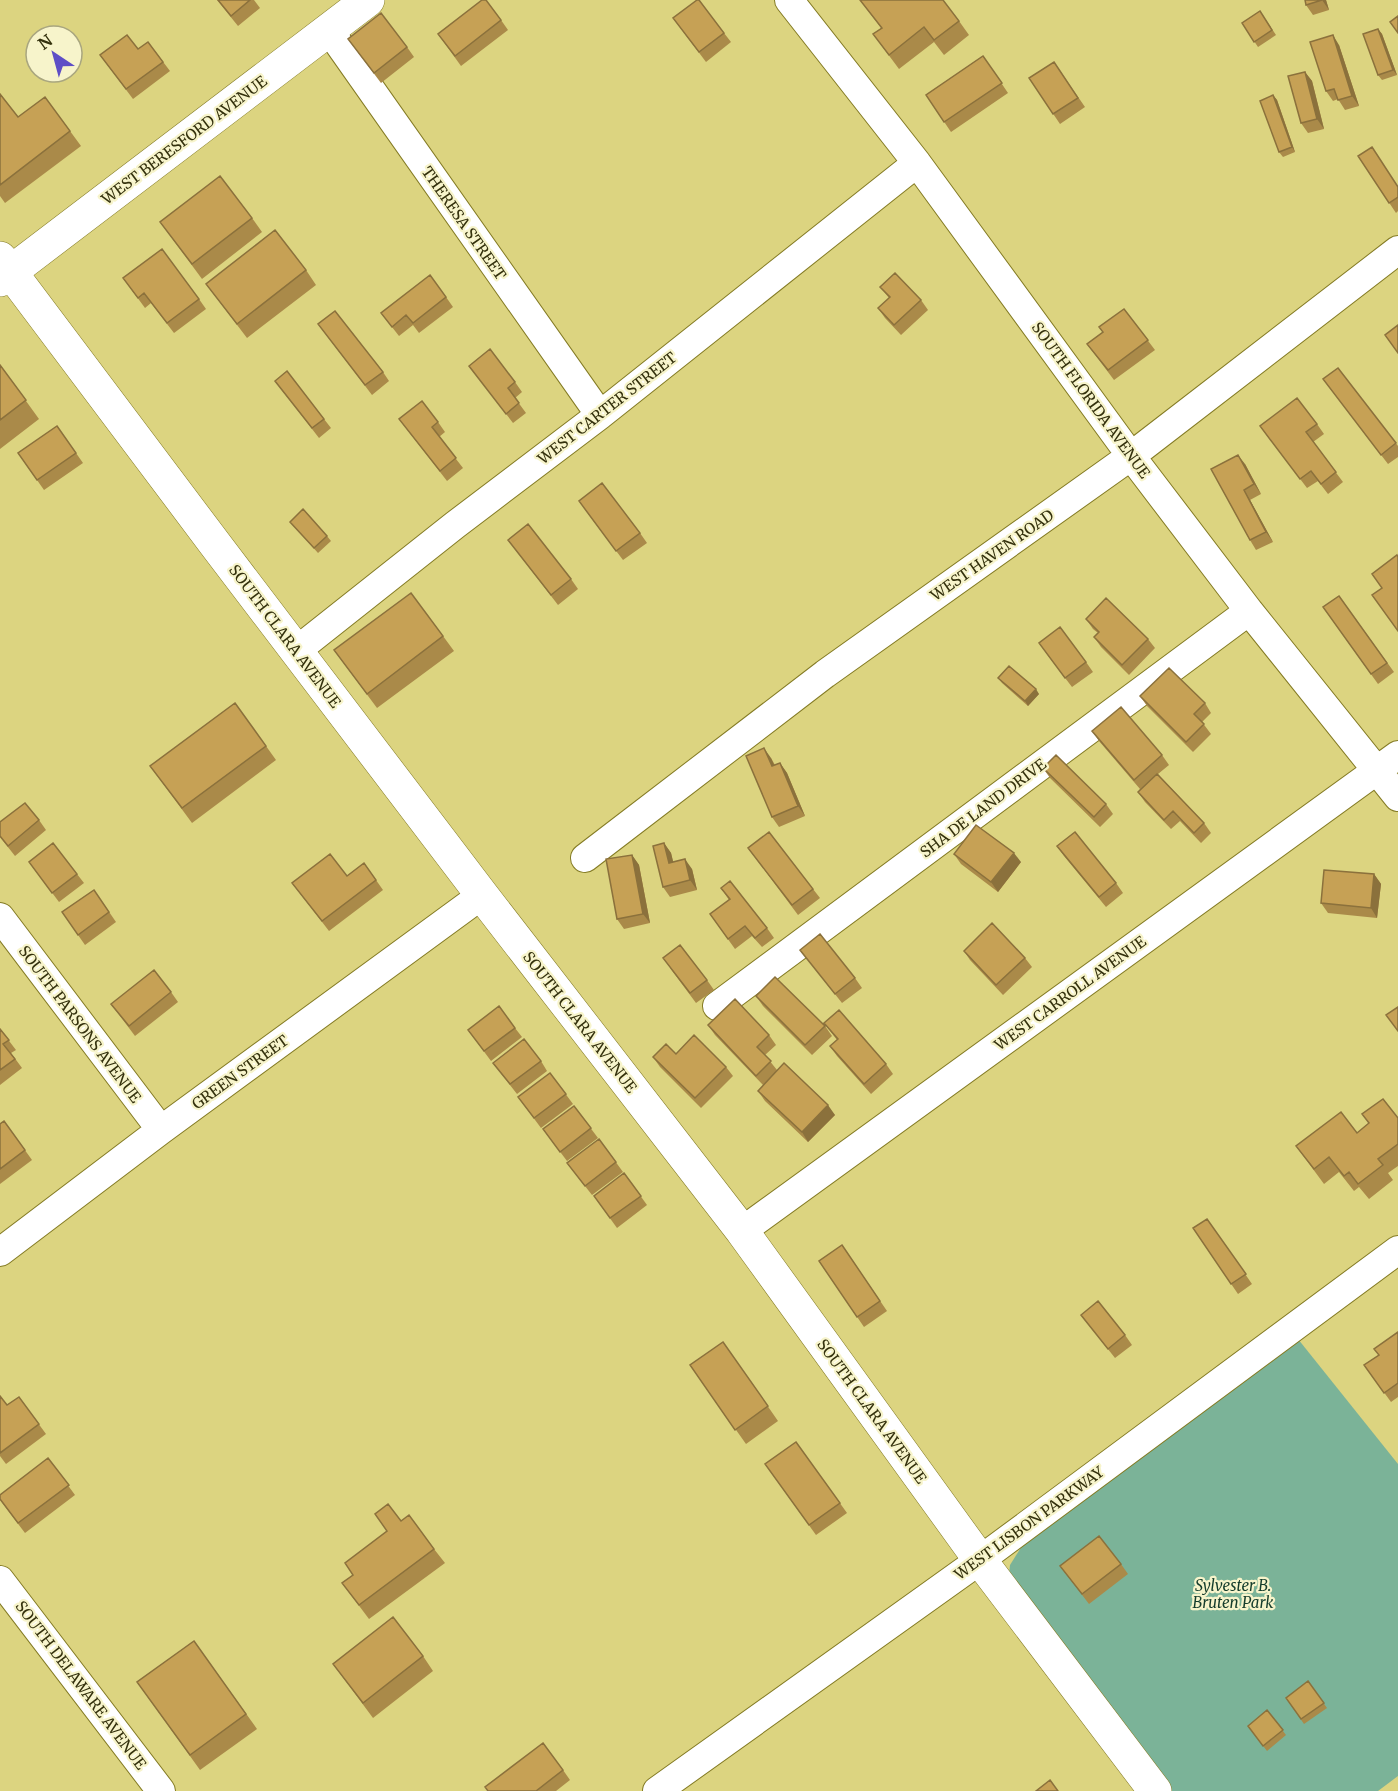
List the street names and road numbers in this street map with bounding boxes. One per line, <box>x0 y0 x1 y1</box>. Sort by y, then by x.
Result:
street label: WEST BERESFORD AVENUE <box>97 71 271 209</box>
street label: THERESA STREET <box>418 163 511 284</box>
street label: SOUTH FLORIDA AVENUE <box>1028 318 1154 482</box>
street label: WEST CARTER STREET <box>533 347 681 469</box>
street label: WEST HAVEN ROAD <box>926 505 1057 605</box>
street label: SOUTH CLARA AVENUE <box>225 561 345 712</box>
street label: SHA DE LAND DRIVE <box>916 754 1050 862</box>
street label: WEST CARROLL AVENUE <box>990 931 1150 1055</box>
street label: SOUTH PARSONS AVENUE <box>15 942 146 1107</box>
street label: SOUTH CLARA AVENUE <box>519 948 641 1097</box>
street label: GREEN STREET <box>188 1030 292 1113</box>
street label: SOUTH CLARA AVENUE <box>813 1335 931 1487</box>
street label: WEST LISBON PARKWAY <box>950 1462 1108 1584</box>
street label: SOUTH DELAWARE AVENUE <box>11 1597 151 1773</box>

